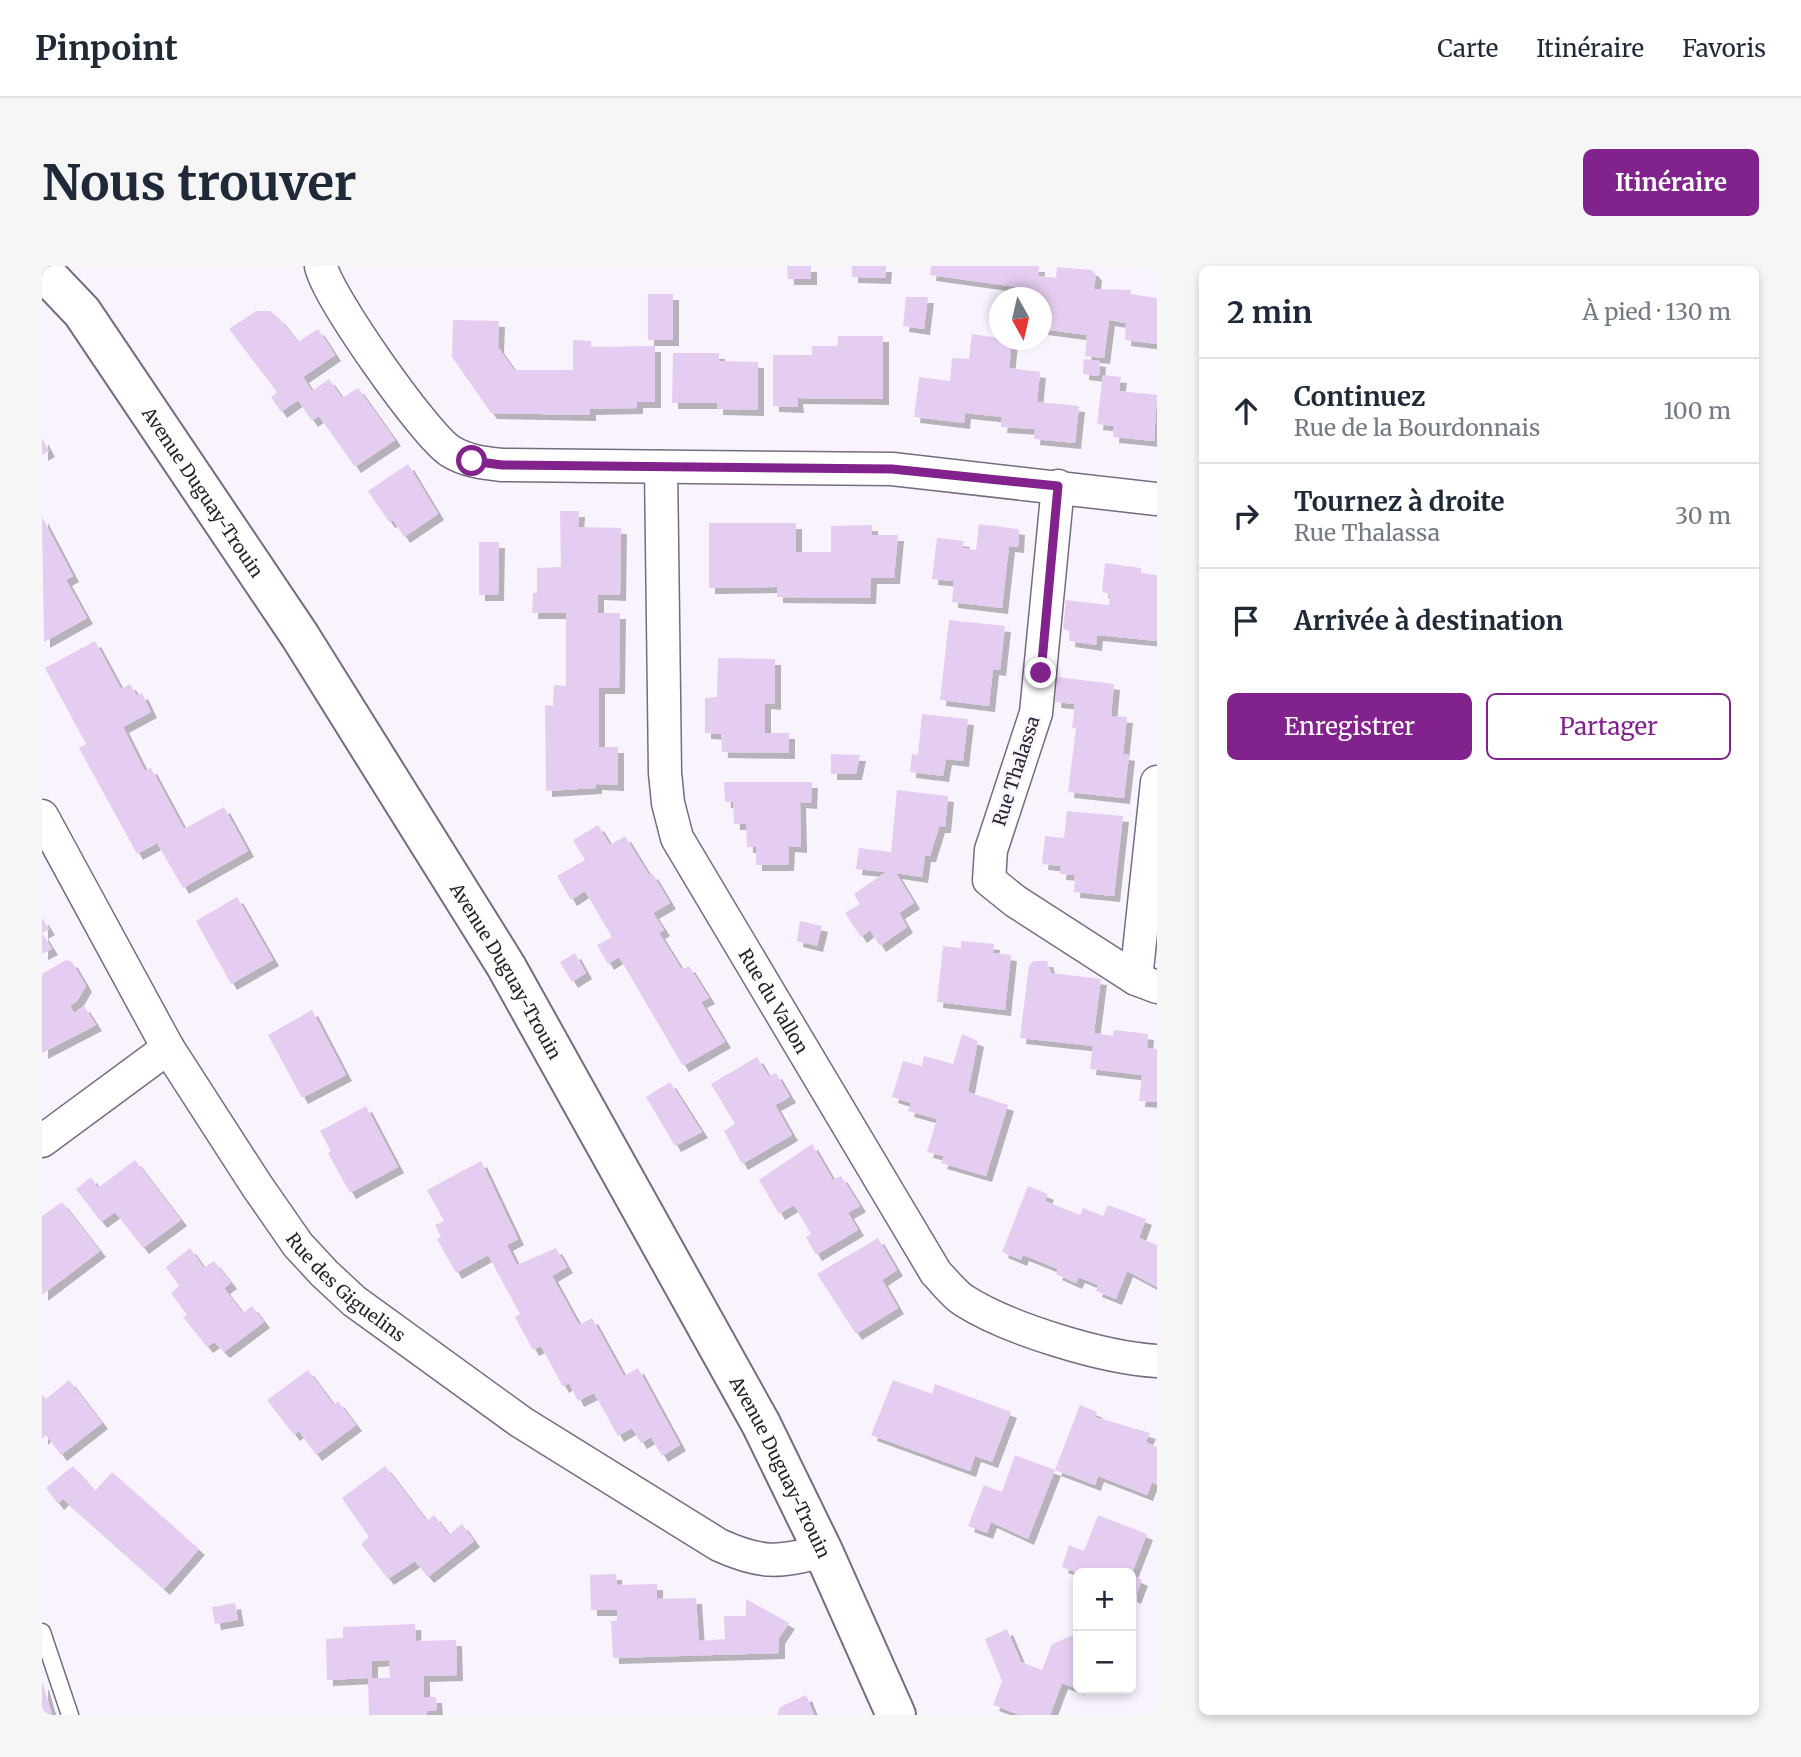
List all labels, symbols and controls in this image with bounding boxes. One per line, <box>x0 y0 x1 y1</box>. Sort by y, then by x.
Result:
text: Pinpoint <box>35 28 178 69</box>
text: Carte <box>1437 33 1498 64</box>
text: Itinéraire <box>1536 33 1644 64</box>
text: Favoris <box>1682 33 1766 64</box>
button: Itinéraire <box>1583 149 1759 216</box>
text: Nous trouver <box>42 152 357 213</box>
north arrow <box>989 287 1052 350</box>
text: 2 min <box>1227 293 1312 331</box>
text: À pied · 130 m <box>1582 297 1731 326</box>
text: Continuez <box>1294 380 1425 413</box>
icon: ahead <box>1227 392 1265 430</box>
text: 100 m <box>1663 396 1731 425</box>
street label: Avenue Duguay-Trouin <box>137 401 269 582</box>
text: Rue de la Bourdonnais <box>1294 413 1540 442</box>
route start <box>456 445 487 476</box>
text: Tournez à droite <box>1294 485 1505 518</box>
icon: right <box>1227 497 1265 535</box>
text: 30 m <box>1675 501 1731 530</box>
text: Rue Thalassa <box>1294 518 1440 547</box>
icon: arrive <box>1227 602 1265 640</box>
text: Arrivée à destination <box>1294 604 1563 637</box>
route end <box>1025 657 1056 688</box>
button: Enregistrer <box>1227 693 1472 760</box>
button: Partager <box>1486 693 1731 760</box>
street label: Rue Thalassa <box>987 713 1045 829</box>
street label: Avenue Duguay-Trouin <box>445 878 567 1063</box>
street label: Rue du Vallon <box>734 944 814 1058</box>
street label: Rue des Giguelins <box>281 1228 410 1346</box>
street label: Avenue Duguay-Trouin <box>725 1371 836 1562</box>
map controls <box>1073 1568 1136 1694</box>
button: + <box>1073 1568 1136 1631</box>
button: − <box>1073 1631 1136 1694</box>

